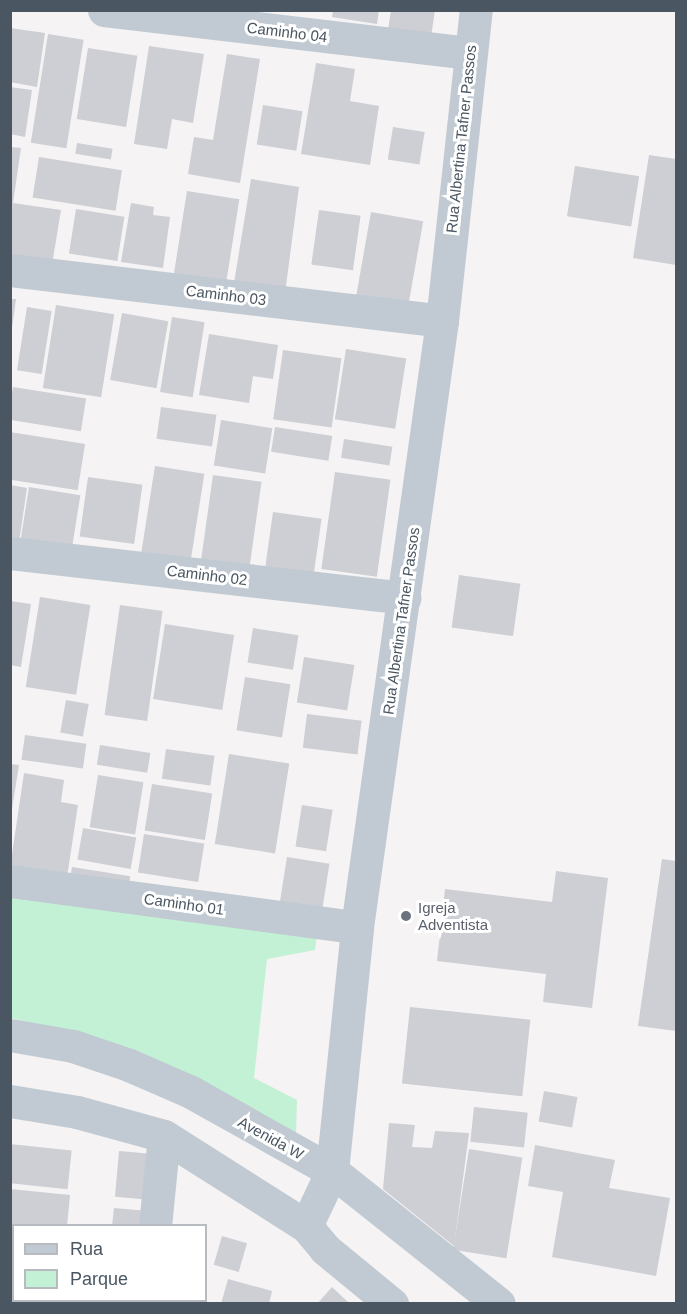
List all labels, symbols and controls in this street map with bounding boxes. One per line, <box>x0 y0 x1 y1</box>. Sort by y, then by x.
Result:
street label: Caminho 04 <box>246 18 328 46</box>
street label: Rua Albertina Tafner Passos <box>442 44 480 234</box>
street label: Caminho 03 <box>185 281 267 309</box>
street label: Rua Albertina Tafner Passos <box>379 526 423 716</box>
street label: Caminho 02 <box>166 561 248 589</box>
street label: Caminho 01 <box>143 889 225 919</box>
place label: Igreja Adventista <box>418 898 488 933</box>
marker: Igreja Adventista <box>399 909 413 923</box>
street label: Avenida W <box>235 1113 307 1163</box>
legend <box>12 1224 207 1302</box>
text: Rua <box>70 1239 103 1259</box>
text: Parque <box>70 1269 128 1289</box>

